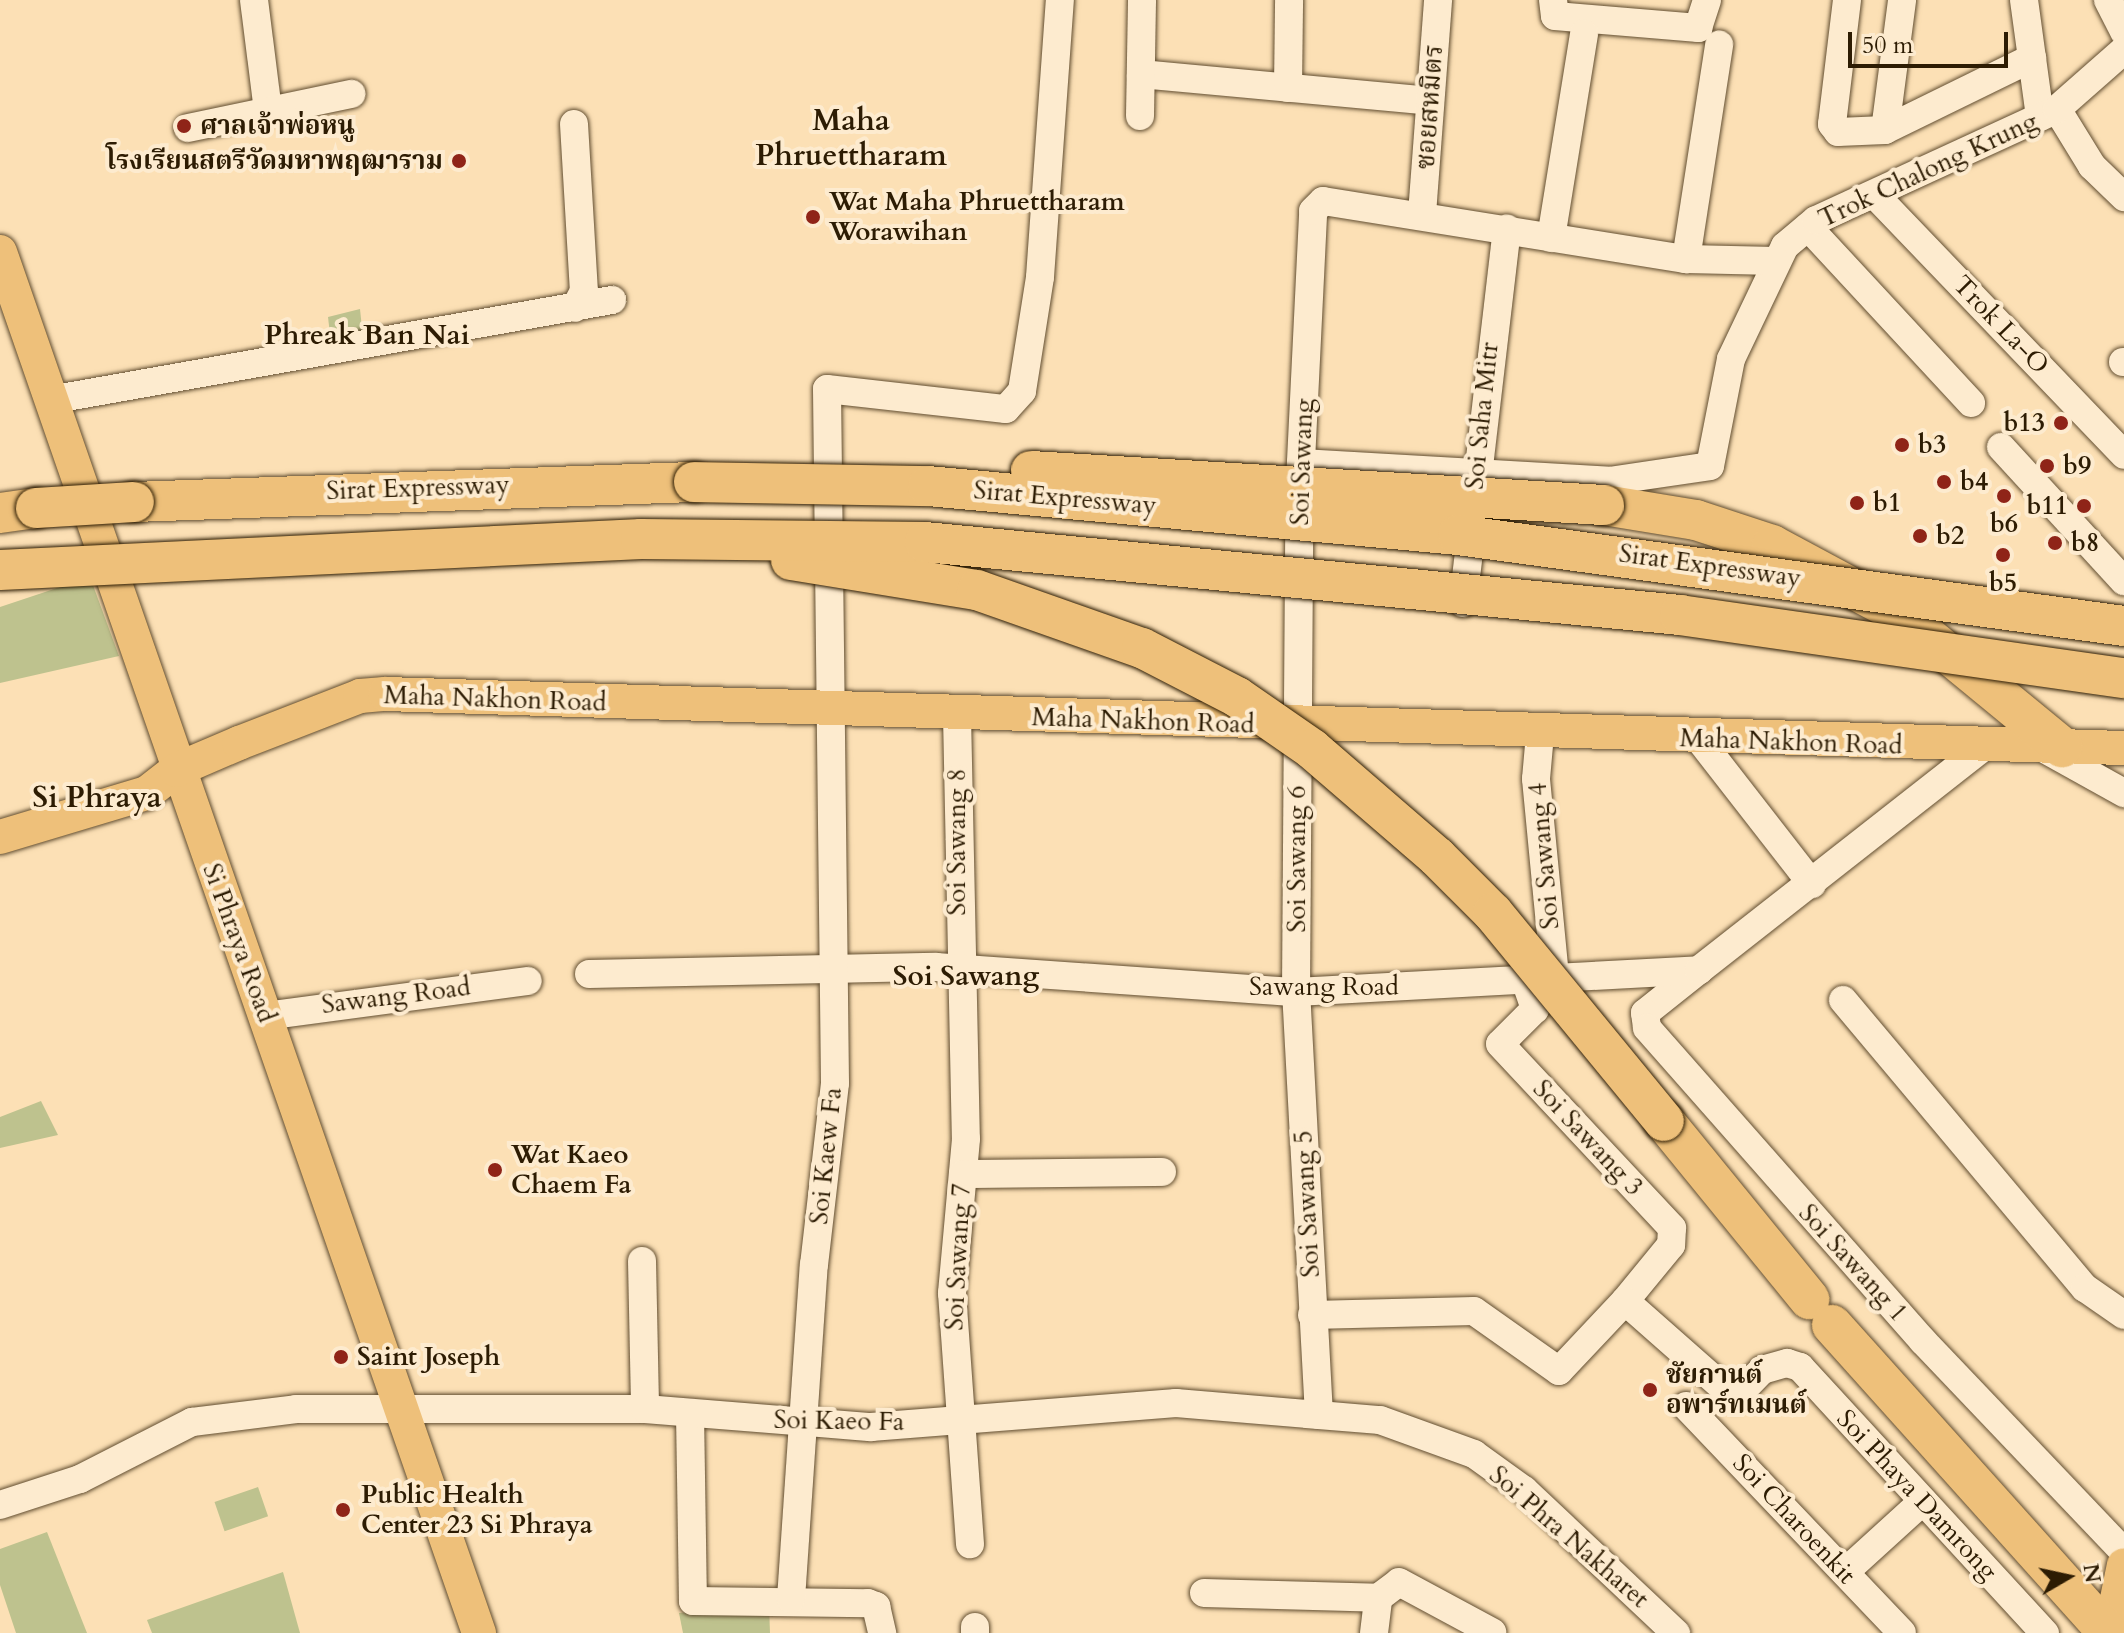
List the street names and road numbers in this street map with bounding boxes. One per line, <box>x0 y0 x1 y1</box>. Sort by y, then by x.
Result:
street label: ซอยสหมิตร <box>1410 43 1450 171</box>
street label: Trok Chalong Krung <box>1813 105 2043 235</box>
street label: Trok La-O <box>1947 269 2055 381</box>
street label: Soi Saha Mitr <box>1459 341 1505 491</box>
street label: Soi Sawang <box>1284 398 1320 526</box>
street label: Sirat Expressway <box>326 469 510 507</box>
street label: Sirat Expressway <box>972 474 1158 522</box>
street label: Sirat Expressway <box>1617 538 1803 594</box>
street label: Maha Nakhon Road <box>383 680 607 718</box>
street label: Maha Nakhon Road <box>1031 702 1255 740</box>
street label: Maha Nakhon Road <box>1679 723 1903 761</box>
street label: Soi Sawang 8 <box>941 768 973 916</box>
street label: Soi Sawang 4 <box>1522 781 1566 931</box>
street label: Soi Sawang 6 <box>1281 785 1313 933</box>
street label: Si Phraya Road <box>196 859 282 1027</box>
street label: Sawang Road <box>320 971 472 1021</box>
street label: Sawang Road <box>1249 971 1399 1003</box>
street label: Soi Sawang 3 <box>1526 1073 1650 1203</box>
street label: Soi Kaew Fa <box>803 1086 849 1226</box>
street label: Soi Sawang 5 <box>1288 1130 1326 1278</box>
street label: Soi Sawang 7 <box>939 1183 977 1331</box>
street label: Soi Sawang 1 <box>1792 1198 1914 1328</box>
street label: Soi Phaya Damrong <box>1830 1403 2004 1587</box>
street label: Soi Kaeo Fa <box>773 1404 905 1438</box>
street label: Soi Charoenkit <box>1726 1448 1862 1590</box>
street label: Soi Phra Nakharet <box>1483 1459 1655 1615</box>

